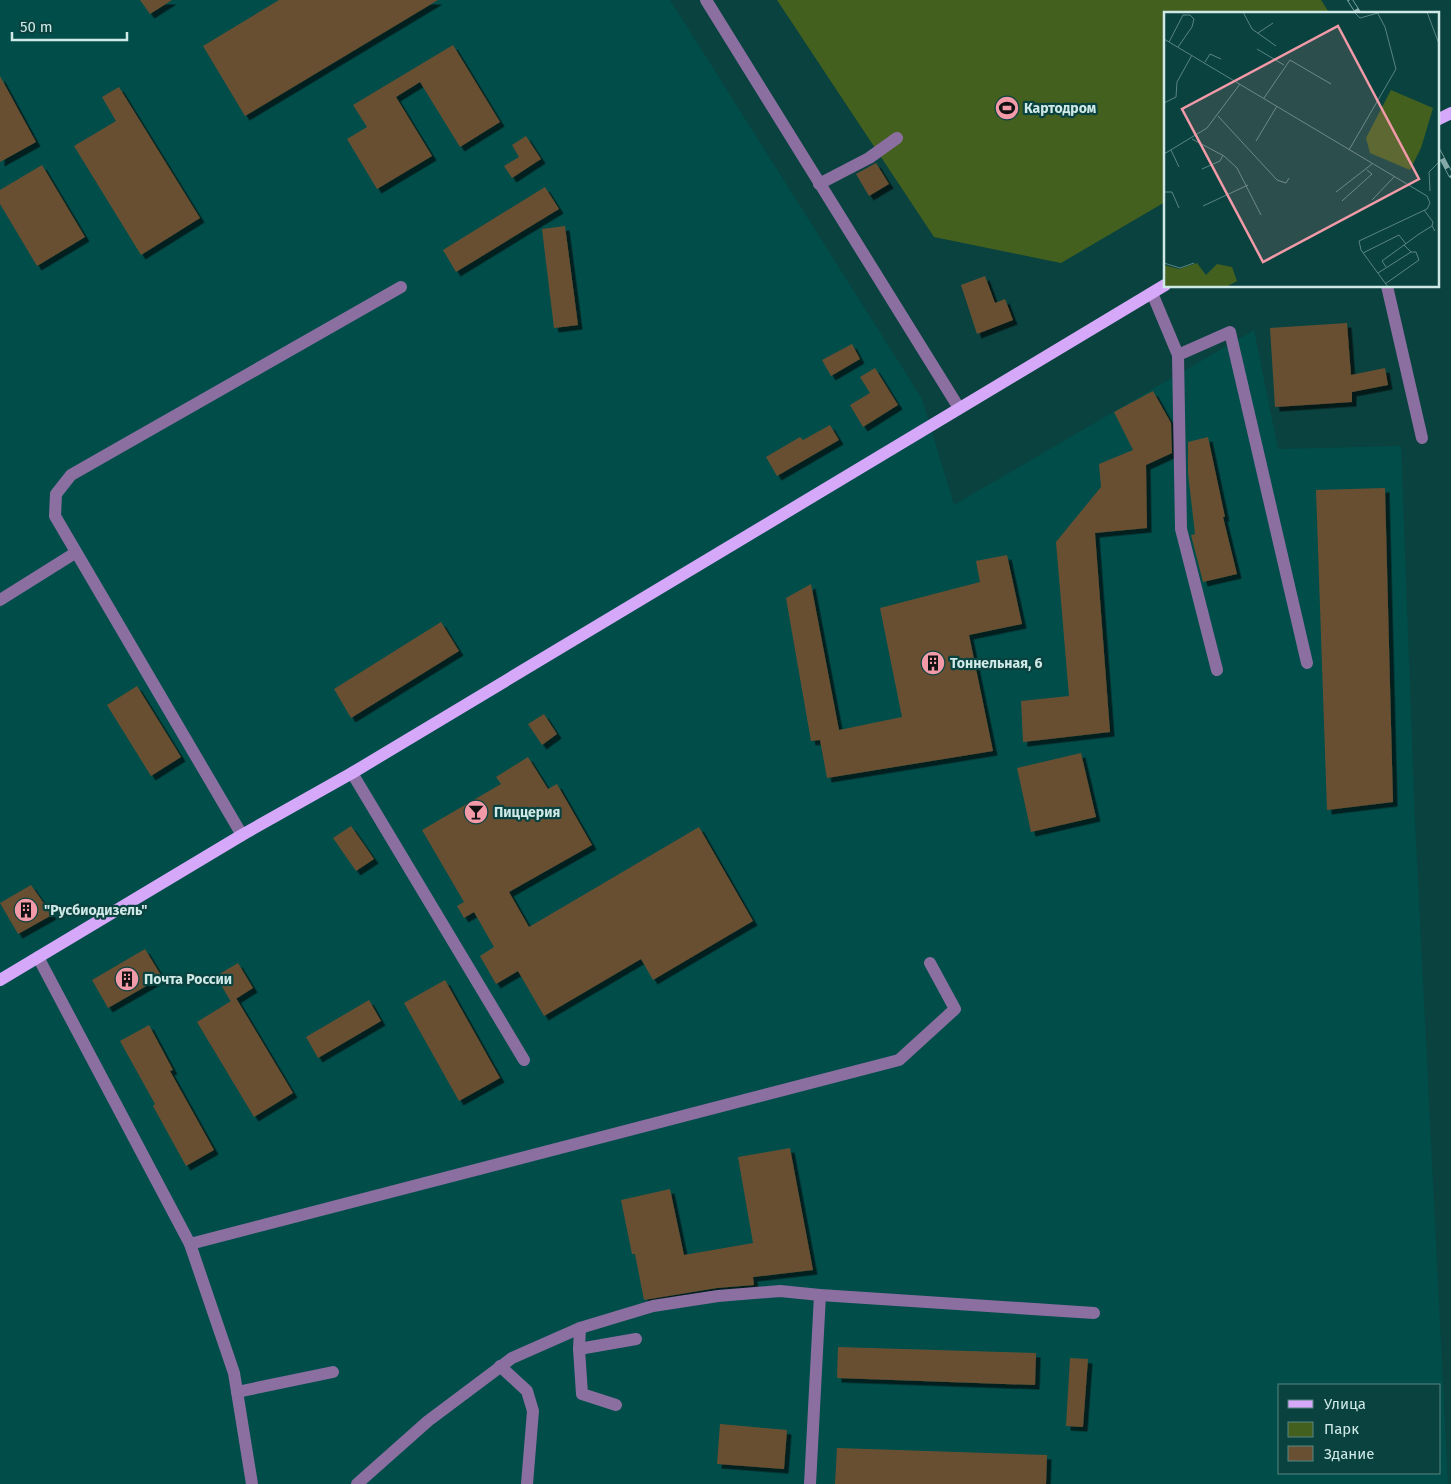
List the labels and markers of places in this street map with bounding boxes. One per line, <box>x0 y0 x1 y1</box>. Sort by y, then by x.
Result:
sports icon: Картодром <box>994 95 1020 121</box>
place label: Картодром <box>1024 100 1096 117</box>
building icon: Тоннельная, 6 <box>920 650 946 676</box>
place label: Тоннельная, 6 <box>950 655 1043 672</box>
bar icon: Пиццерия <box>463 799 489 825</box>
place label: Пиццерия <box>494 804 560 821</box>
building icon: "Русбиодизель" <box>13 897 39 923</box>
place label: "Русбиодизель" <box>44 902 147 919</box>
building icon: Почта России <box>114 966 140 992</box>
place label: Почта России <box>144 971 232 988</box>

